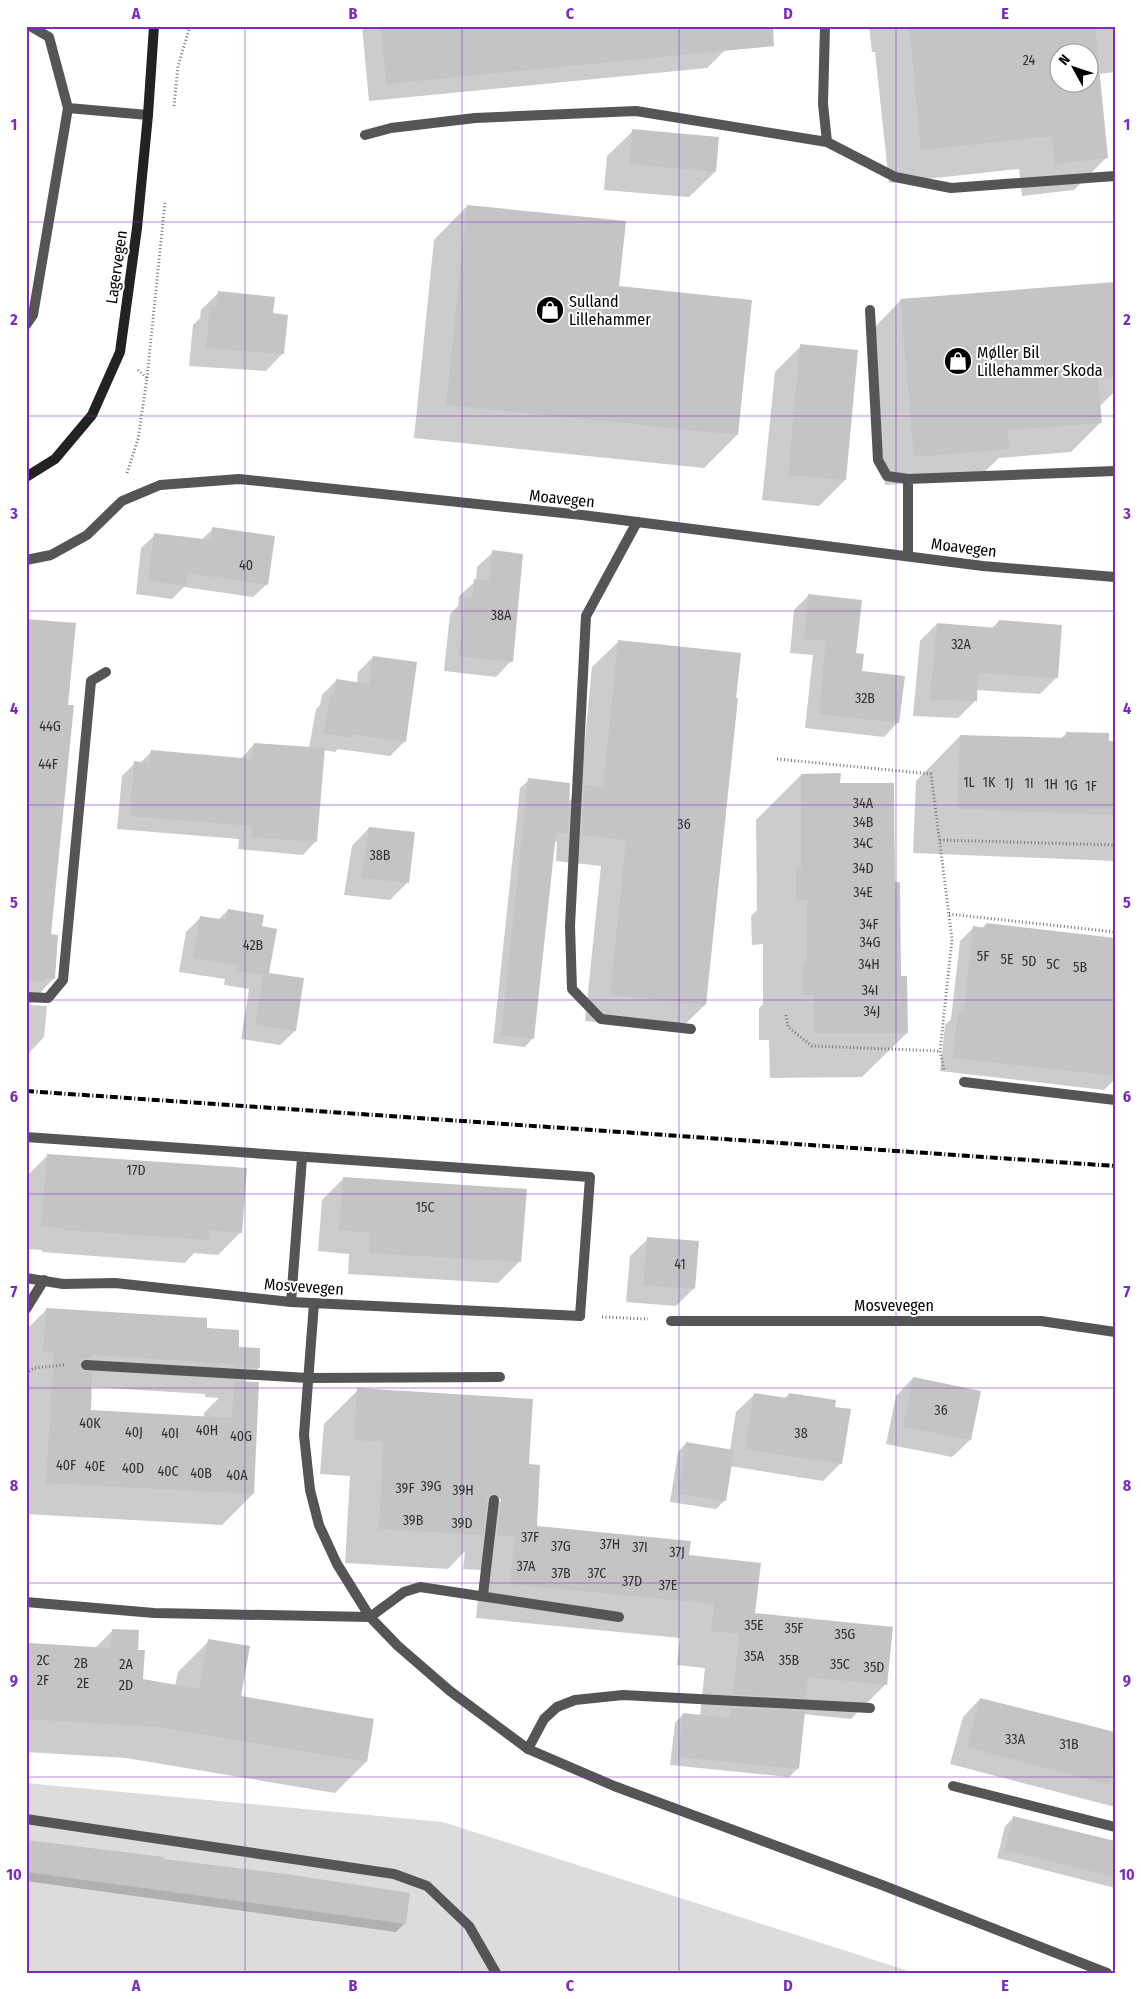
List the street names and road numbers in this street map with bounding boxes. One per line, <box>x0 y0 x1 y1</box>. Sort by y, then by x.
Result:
street label: Lagervegen <box>102 229 131 305</box>
street label: Moavegen <box>528 486 596 511</box>
street label: Moavegen <box>930 534 998 561</box>
street label: Mosvevegen <box>263 1274 344 1299</box>
street label: Mosvevegen <box>854 1296 934 1315</box>

